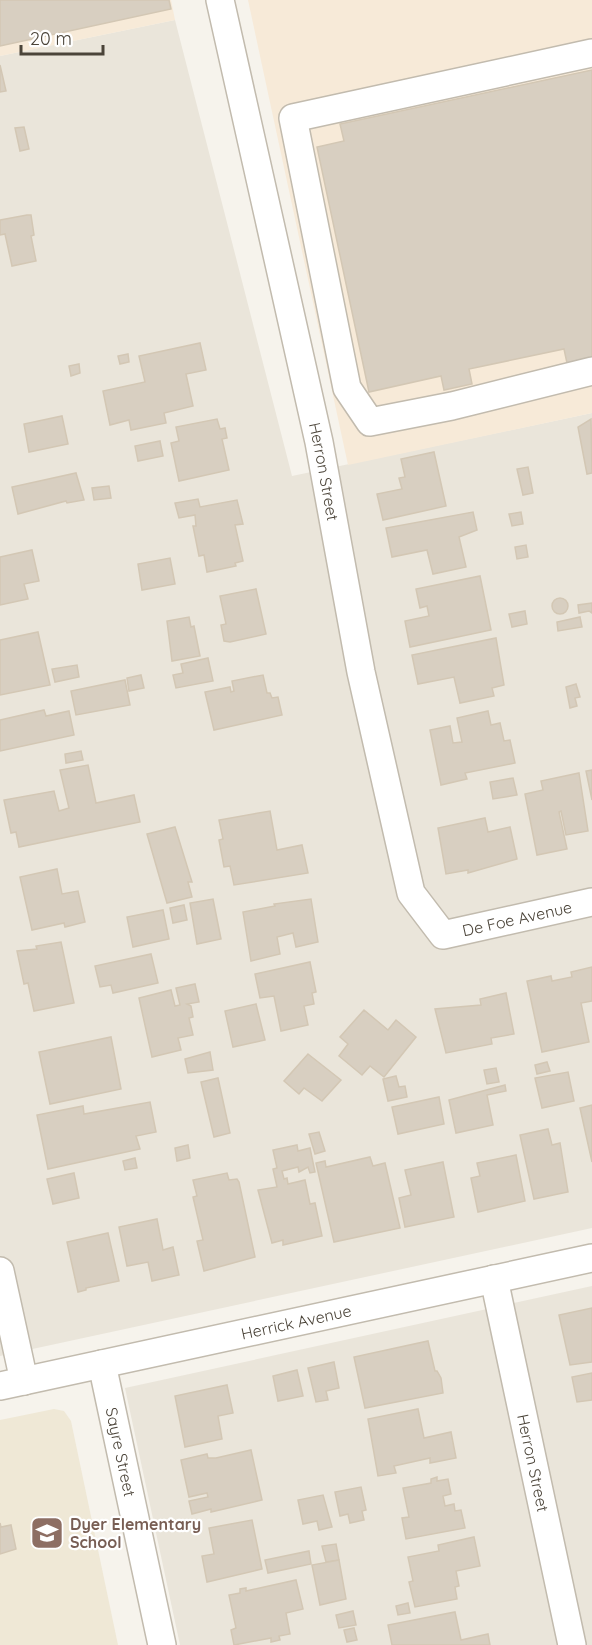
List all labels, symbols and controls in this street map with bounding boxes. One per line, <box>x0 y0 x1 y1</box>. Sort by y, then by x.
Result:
scale bar <box>21 18 104 56</box>
text: 20 m <box>30 27 72 50</box>
street label: Herron Street <box>305 421 343 522</box>
street label: De Foe Avenue <box>460 897 574 940</box>
street label: Herrick Avenue <box>239 1300 353 1344</box>
street label: Sayre Street <box>102 1406 140 1499</box>
street label: Herron Street <box>513 1412 553 1514</box>
place label: Dyer Elementary School <box>70 1514 201 1552</box>
school or university icon: Dyer Elementary School <box>29 1515 65 1551</box>

